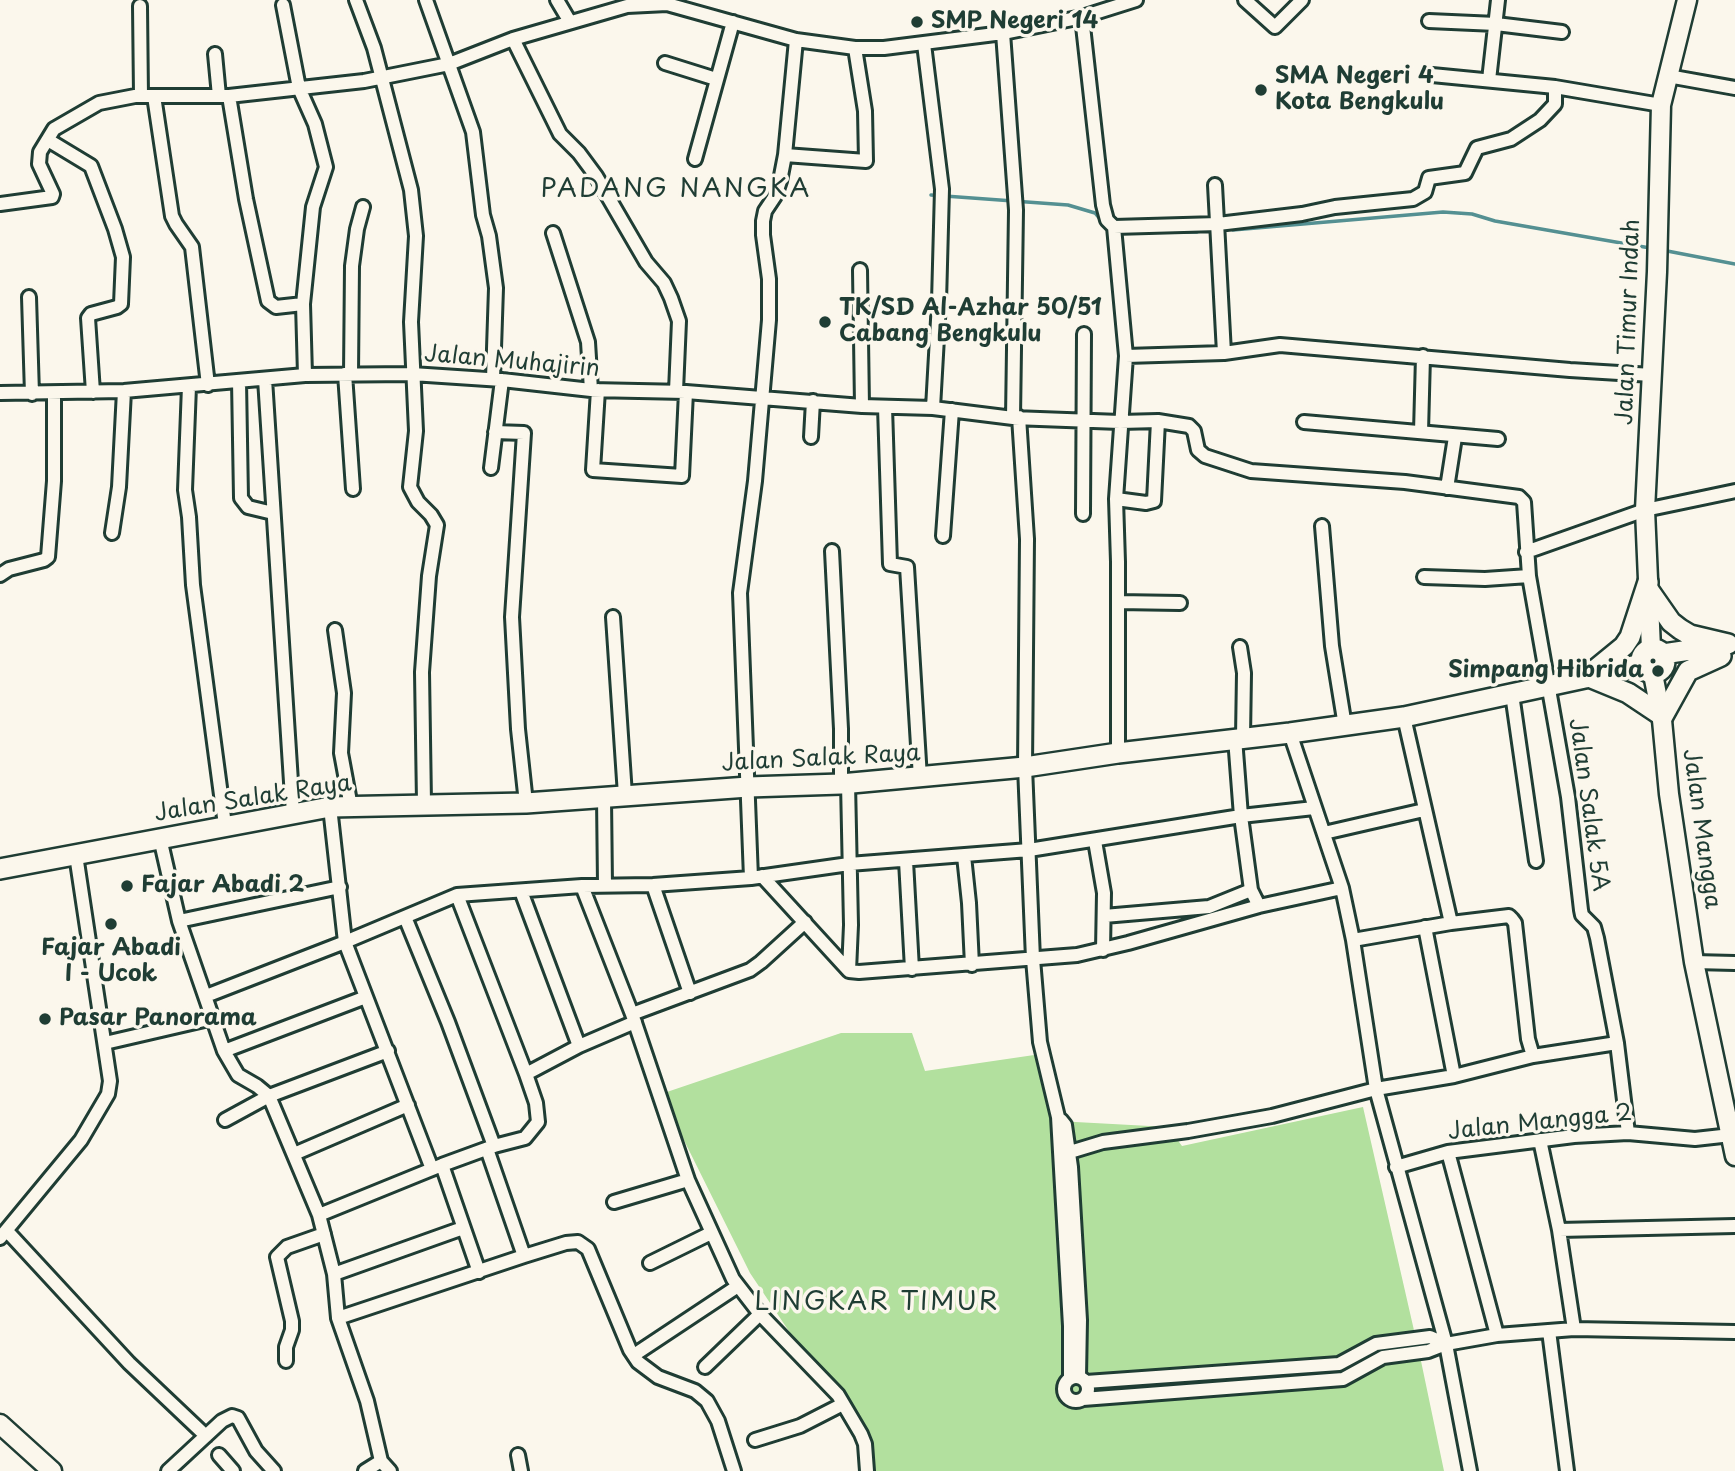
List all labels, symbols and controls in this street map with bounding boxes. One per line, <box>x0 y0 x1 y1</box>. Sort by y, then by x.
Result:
place label: SMP Negeri 14 <box>931 8 1098 36</box>
marker: SMP Negeri 14 <box>909 14 925 30</box>
place label: SMA Negeri 4 Kota Bengkulu <box>1275 63 1444 117</box>
marker: SMA Negeri 4 Kota Bengkulu <box>1253 82 1269 98</box>
district label: PADANG NANGKA <box>540 174 812 206</box>
street label: Jalan Timur Indah <box>1612 219 1646 425</box>
place label: TK/SD Al-Azhar 50/51 Cabang Bengkulu <box>839 295 1102 349</box>
marker: TK/SD Al-Azhar 50/51 Cabang Bengkulu <box>817 314 833 330</box>
street label: Jalan Muhajirin <box>423 341 601 383</box>
place label: Simpang Hibrida <box>1448 657 1644 685</box>
marker: Simpang Hibrida <box>1650 663 1666 679</box>
street label: Jalan Salak 5A <box>1562 717 1614 893</box>
street label: Jalan Salak Raya <box>721 740 921 778</box>
street label: Jalan Mangga <box>1676 747 1726 911</box>
street label: Jalan Salak Raya <box>152 770 354 828</box>
place label: Fajar Abadi 2 <box>141 872 304 900</box>
marker: Fajar Abadi 2 <box>119 878 135 894</box>
marker: Fajar Abadi I - Ucok <box>103 916 119 932</box>
place label: Fajar Abadi I - Ucok <box>41 935 181 989</box>
place label: Pasar Panorama <box>59 1005 257 1033</box>
marker: Pasar Panorama <box>37 1011 53 1027</box>
street label: Jalan Mangga 2 <box>1447 1100 1633 1146</box>
district label: LINGKAR TIMUR <box>757 1287 997 1319</box>

